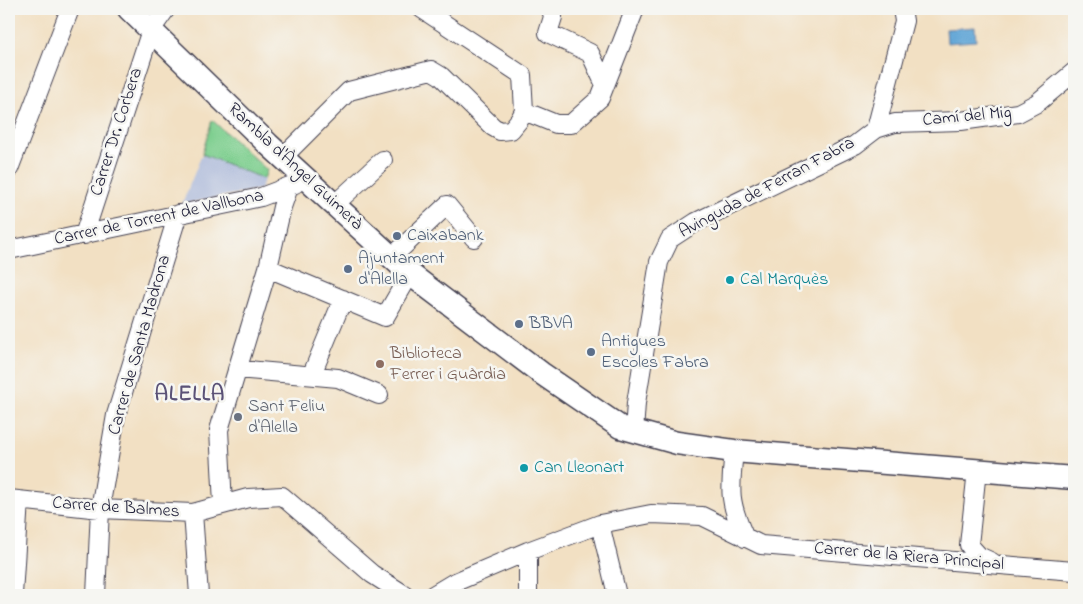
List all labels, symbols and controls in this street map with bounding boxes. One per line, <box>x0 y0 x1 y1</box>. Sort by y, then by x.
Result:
street label: Carrer Dr. Corbera <box>84 64 150 200</box>
street label: Rambla d'Àngel Guimerà <box>221 97 369 238</box>
street label: Camí del Mig <box>921 100 1013 135</box>
street label: Avinguda de Ferran Fabra <box>675 131 860 246</box>
street label: Carrer de Torrent de Vallbona <box>52 183 266 253</box>
place label: Caixabank <box>407 223 484 249</box>
marker: Caixabank <box>391 230 403 242</box>
place label: Ajuntament d'Alella <box>358 246 445 293</box>
street label: Carrer de Santa Madrona <box>102 252 178 438</box>
marker: Ajuntament d'Alella <box>342 263 354 275</box>
place label: Cal Marquès <box>740 267 828 293</box>
marker: Cal Marquès <box>724 274 736 286</box>
place label: BBVA <box>528 311 573 337</box>
marker: BBVA <box>513 318 525 330</box>
place label: Antigues Escoles Fabra <box>601 329 709 376</box>
place label: Biblioteca Ferrer i Guàrdia <box>389 341 506 388</box>
marker: Antigues Escoles Fabra <box>585 346 597 358</box>
marker: Biblioteca Ferrer i Guàrdia <box>374 358 386 370</box>
district label: ALELLA <box>155 379 225 411</box>
place label: Sant Feliu d'Alella <box>248 394 325 441</box>
marker: Sant Feliu d'Alella <box>232 411 244 423</box>
place label: Can Lleonart <box>534 455 624 481</box>
marker: Can Lleonart <box>518 462 530 474</box>
street label: Carrer de Balmes <box>51 491 181 525</box>
street label: Carrer de la Riera Principal <box>813 536 1005 578</box>

